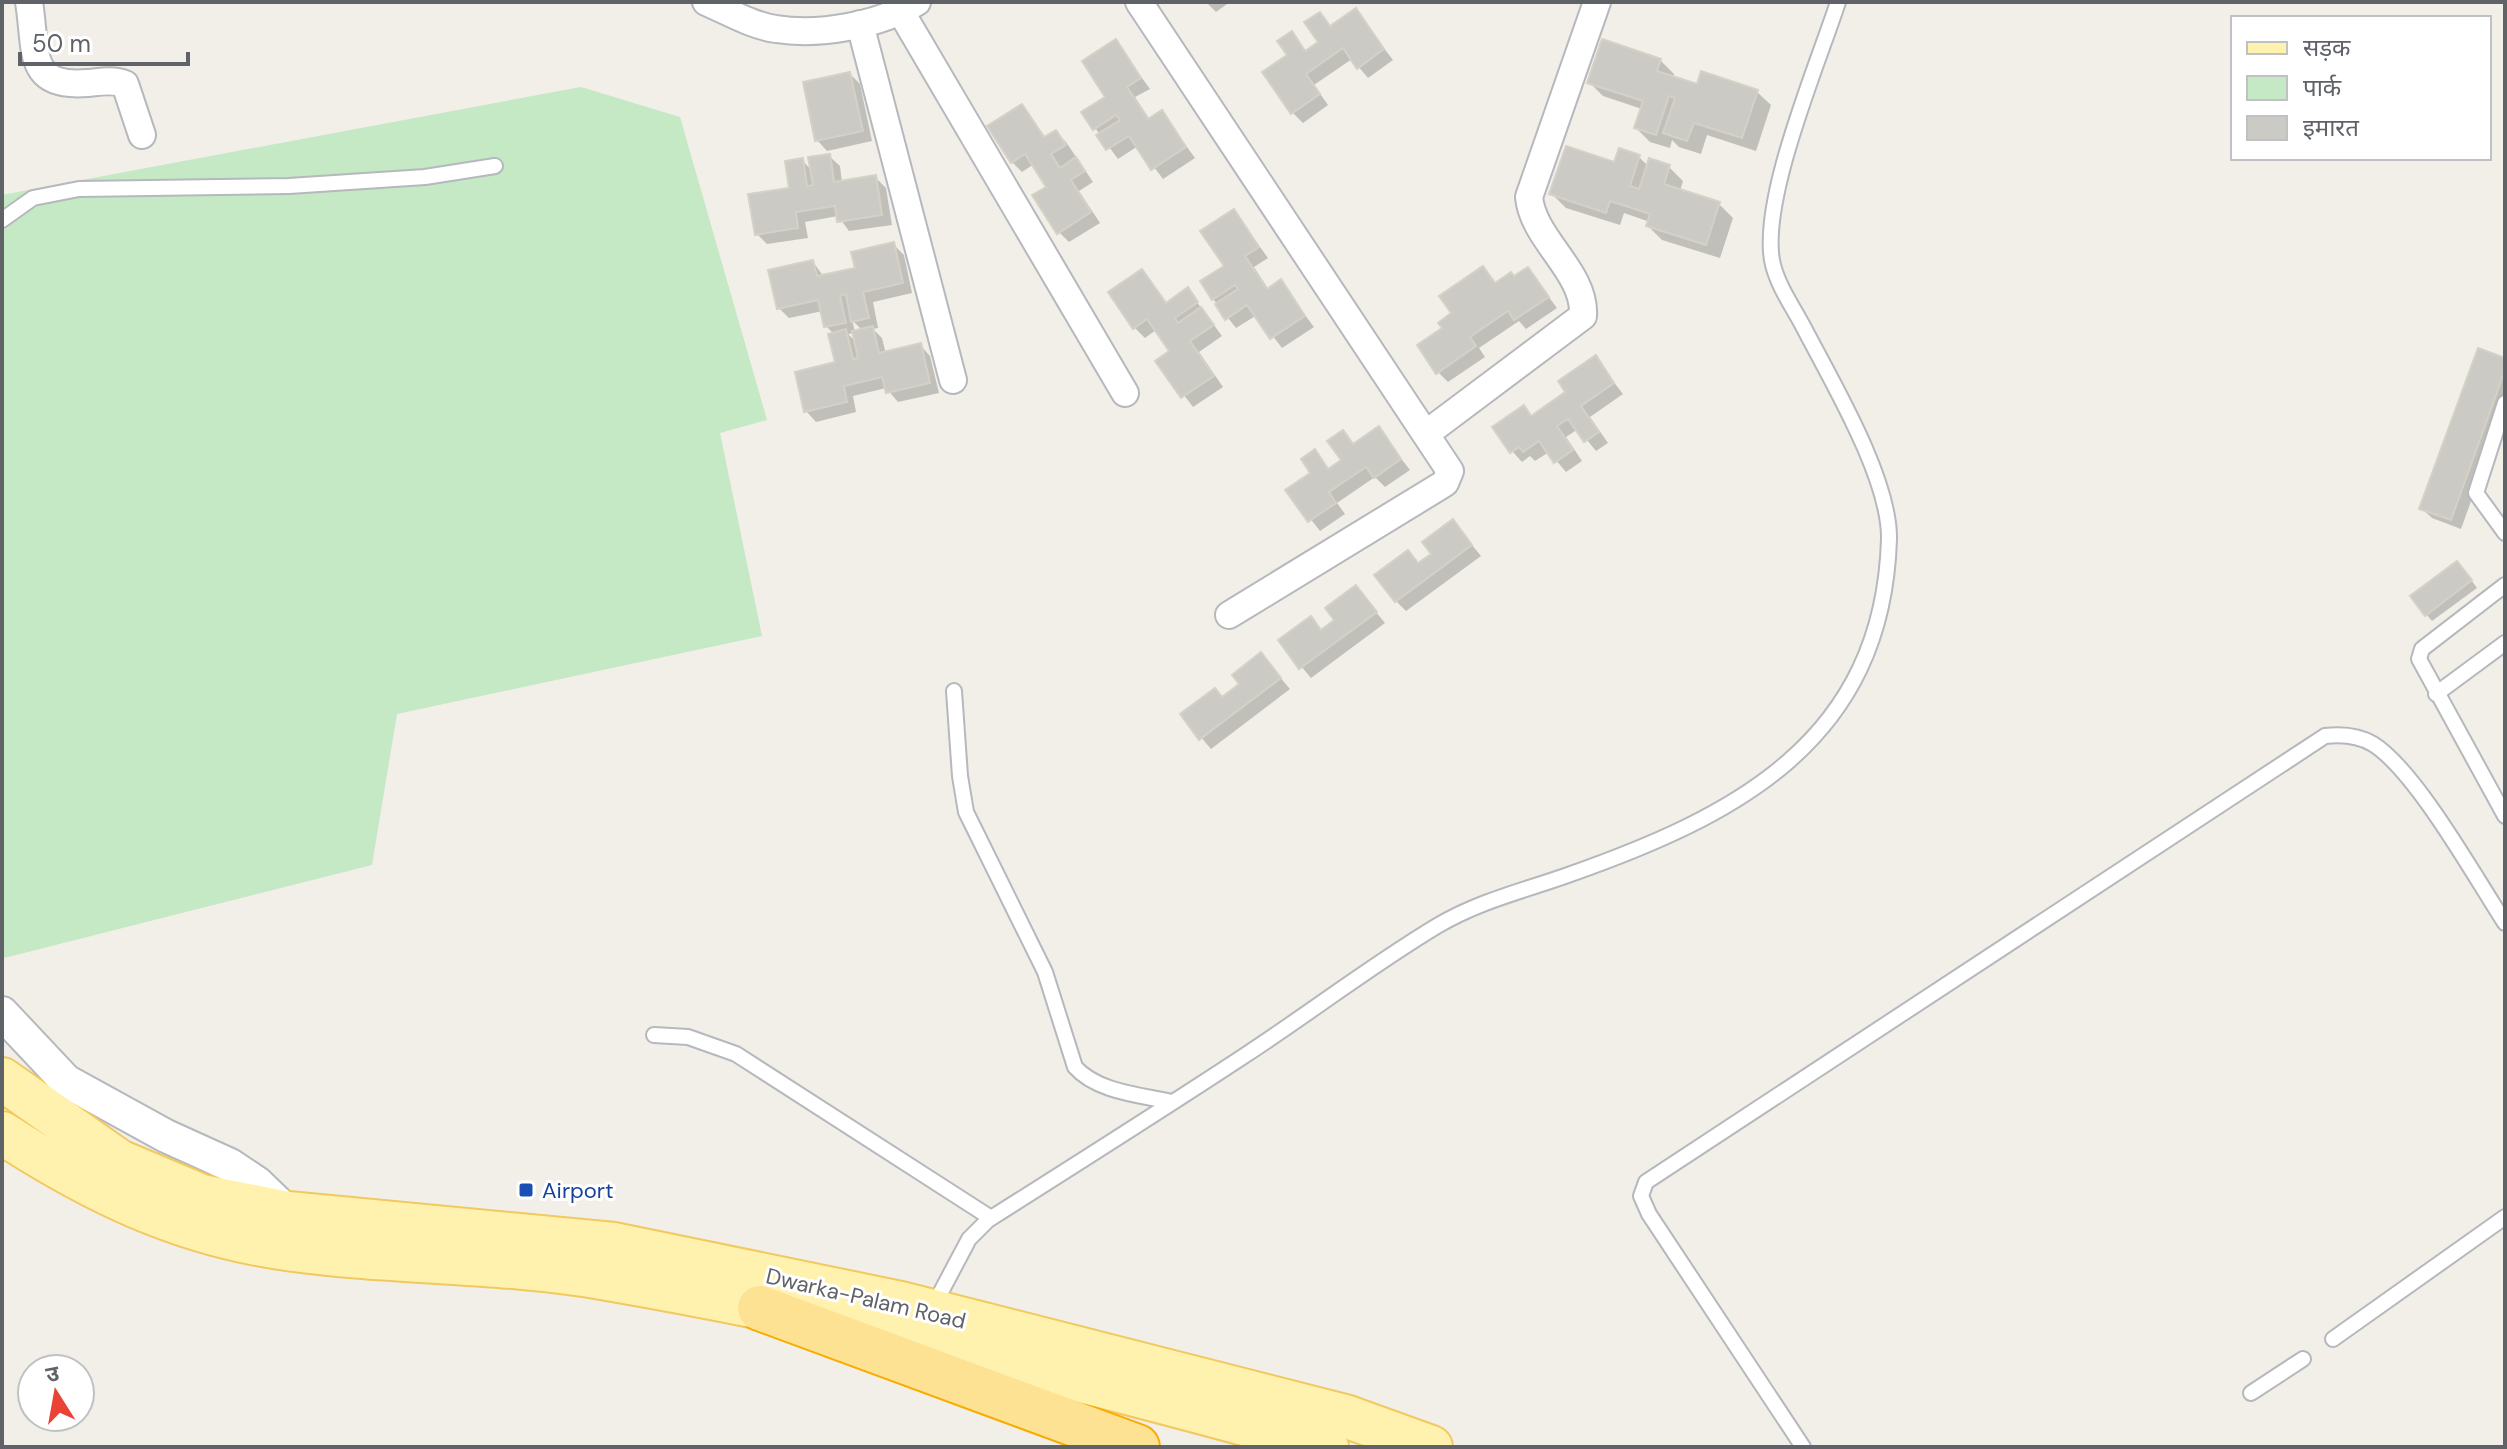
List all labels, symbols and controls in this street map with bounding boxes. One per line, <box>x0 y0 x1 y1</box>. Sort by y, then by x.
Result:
scale bar <box>20 16 188 66</box>
legend <box>2231 16 2491 160</box>
text: 50 m <box>32 28 91 59</box>
text: सड़क <box>2303 32 2351 63</box>
text: पार्क <box>2303 72 2342 103</box>
text: इमारत <box>2303 112 2360 143</box>
place label: Airport <box>542 1176 614 1205</box>
marker: Airport <box>517 1181 535 1199</box>
street label: Dwarka-Palam Road <box>763 1261 969 1336</box>
north arrow <box>16 1353 96 1433</box>
text: उ <box>43 1358 62 1389</box>

